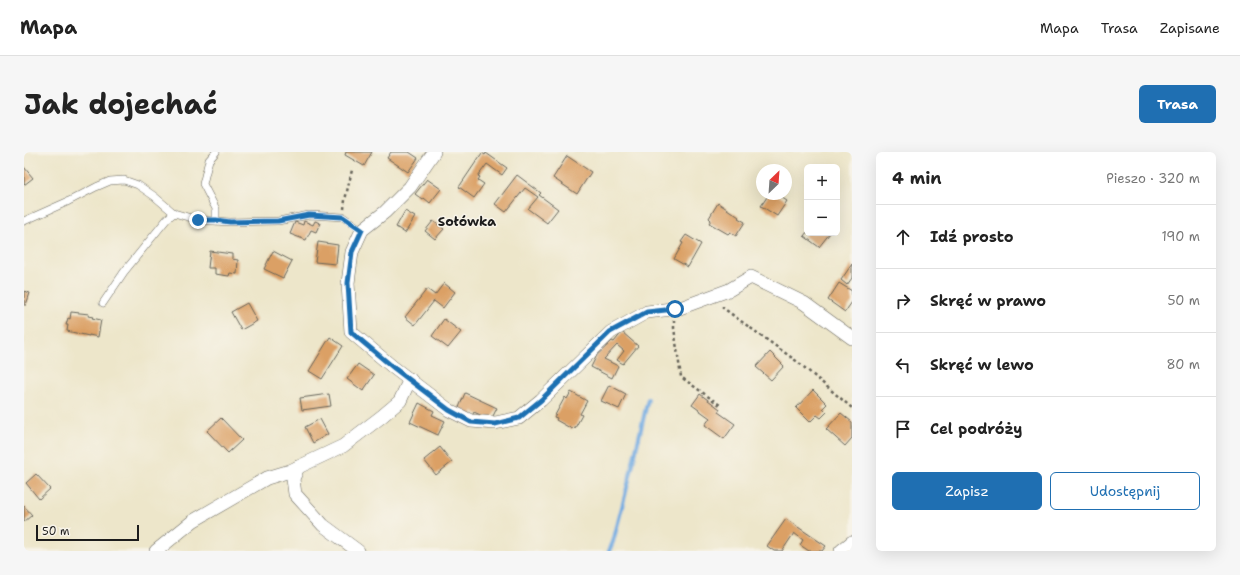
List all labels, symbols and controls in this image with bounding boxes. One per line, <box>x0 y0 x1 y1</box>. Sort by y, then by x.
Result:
text: Mapa <box>20 15 77 40</box>
text: Mapa <box>1040 19 1079 37</box>
text: Trasa <box>1101 19 1138 37</box>
text: Zapisane <box>1160 19 1220 37</box>
text: Jak dojechać <box>24 85 218 123</box>
button: Trasa <box>1139 85 1216 123</box>
north arrow <box>756 164 792 200</box>
map controls <box>804 164 840 236</box>
button: + <box>804 164 840 200</box>
text: 4 min <box>892 167 942 189</box>
text: Pieszo · 320 m <box>1106 170 1200 187</box>
button: − <box>804 200 840 236</box>
route end <box>189 211 207 229</box>
district label: Sołówka <box>438 213 496 230</box>
icon: ahead <box>892 226 914 248</box>
text: Idź prosto <box>930 227 1014 247</box>
text: 190 m <box>1161 228 1200 245</box>
icon: right <box>892 290 914 312</box>
text: Skręć w prawo <box>930 291 1046 311</box>
text: 50 m <box>1167 292 1200 309</box>
route start <box>666 300 684 318</box>
icon: left <box>892 354 914 376</box>
text: Skręć w lewo <box>930 355 1034 375</box>
text: 80 m <box>1166 356 1200 373</box>
icon: arrive <box>892 418 914 440</box>
text: Cel podróży <box>930 419 1022 439</box>
button: Zapisz <box>892 472 1042 510</box>
button: Udostępnij <box>1050 472 1200 510</box>
scale bar <box>36 523 139 542</box>
text: 50 m <box>42 524 70 539</box>

